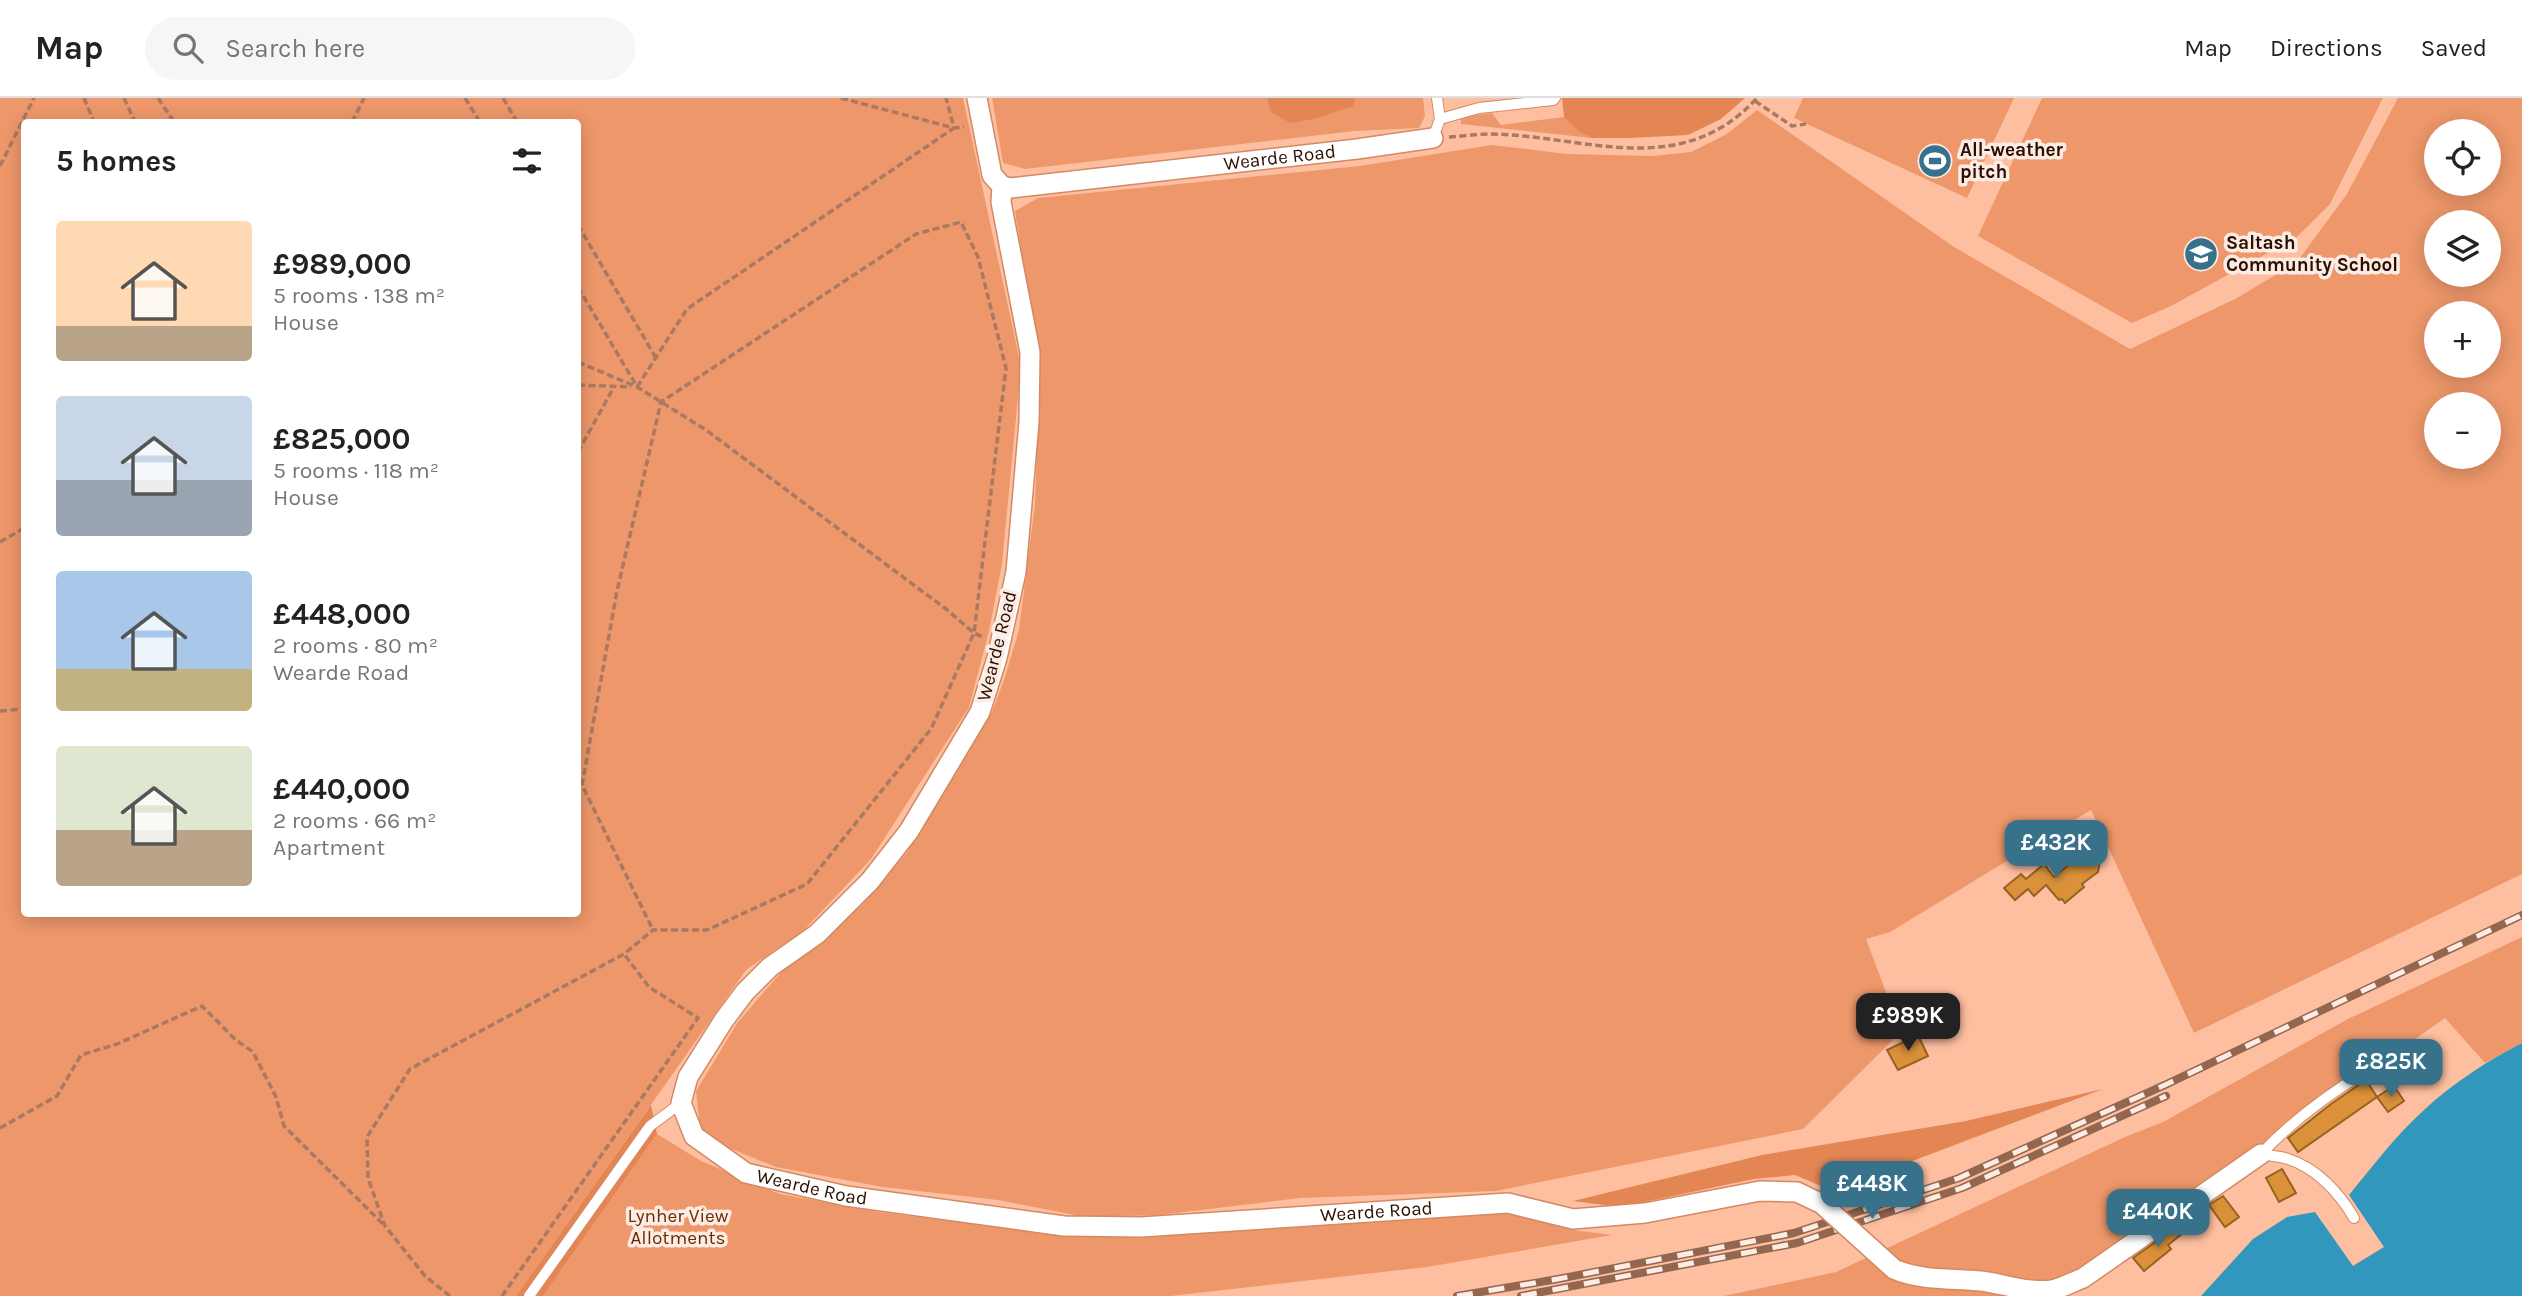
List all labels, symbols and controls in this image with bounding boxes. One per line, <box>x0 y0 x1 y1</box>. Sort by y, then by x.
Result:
search box <box>145 17 635 80</box>
text: Map <box>35 29 103 67</box>
icon: search <box>169 29 207 67</box>
text: Search here <box>225 33 365 64</box>
text: Map <box>2184 34 2232 62</box>
text: Directions <box>2270 34 2383 62</box>
text: Saved <box>2421 34 2487 62</box>
map controls <box>2424 119 2501 469</box>
button: locate <box>2424 119 2501 196</box>
place label: All-weather pitch <box>1960 139 2064 183</box>
street label: Wearde Road <box>1222 140 1337 175</box>
icon: filters <box>508 142 546 180</box>
sports icon: All-weather pitch <box>1916 142 1954 180</box>
text: 5 homes <box>56 143 177 179</box>
button: layers <box>2424 210 2501 287</box>
place label: Saltash Community School <box>2226 232 2398 276</box>
school or university icon: Saltash Community School <box>2182 235 2220 273</box>
text: £989,000 <box>273 246 412 282</box>
icon: home <box>112 249 196 333</box>
text: 5 rooms · 138 m² <box>273 282 445 309</box>
button: + <box>2424 301 2501 378</box>
text: House <box>273 309 339 336</box>
button: − <box>2424 392 2501 469</box>
text: £825,000 <box>273 421 411 457</box>
icon: home <box>112 424 196 508</box>
text: 5 rooms · 118 m² <box>273 457 439 484</box>
text: House <box>273 484 339 511</box>
street label: Wearde Road <box>973 589 1021 703</box>
text: £448,000 <box>273 596 411 632</box>
icon: home <box>112 599 196 683</box>
text: 2 rooms · 80 m² <box>273 632 438 659</box>
text: Wearde Road <box>273 659 409 686</box>
text: £440,000 <box>273 771 410 807</box>
icon: home <box>112 774 196 858</box>
text: 2 rooms · 66 m² <box>273 807 436 834</box>
pin: £432K <box>2007 820 2105 880</box>
text: £432K <box>2021 829 2091 856</box>
text: Apartment <box>273 834 385 861</box>
pin: £989K <box>1859 993 1957 1053</box>
text: £989K <box>1872 1002 1944 1029</box>
pin: £825K <box>2342 1040 2440 1099</box>
text: £825K <box>2355 1048 2427 1075</box>
pin: £448K <box>1823 1162 1921 1221</box>
street label: Wearde Road <box>754 1165 869 1210</box>
text: £448K <box>1836 1170 1908 1197</box>
pin: £440K <box>2109 1190 2207 1249</box>
street label: Wearde Road <box>1319 1197 1433 1226</box>
text: £440K <box>2123 1198 2193 1225</box>
park label: Lynher View Allotments <box>627 1205 729 1249</box>

